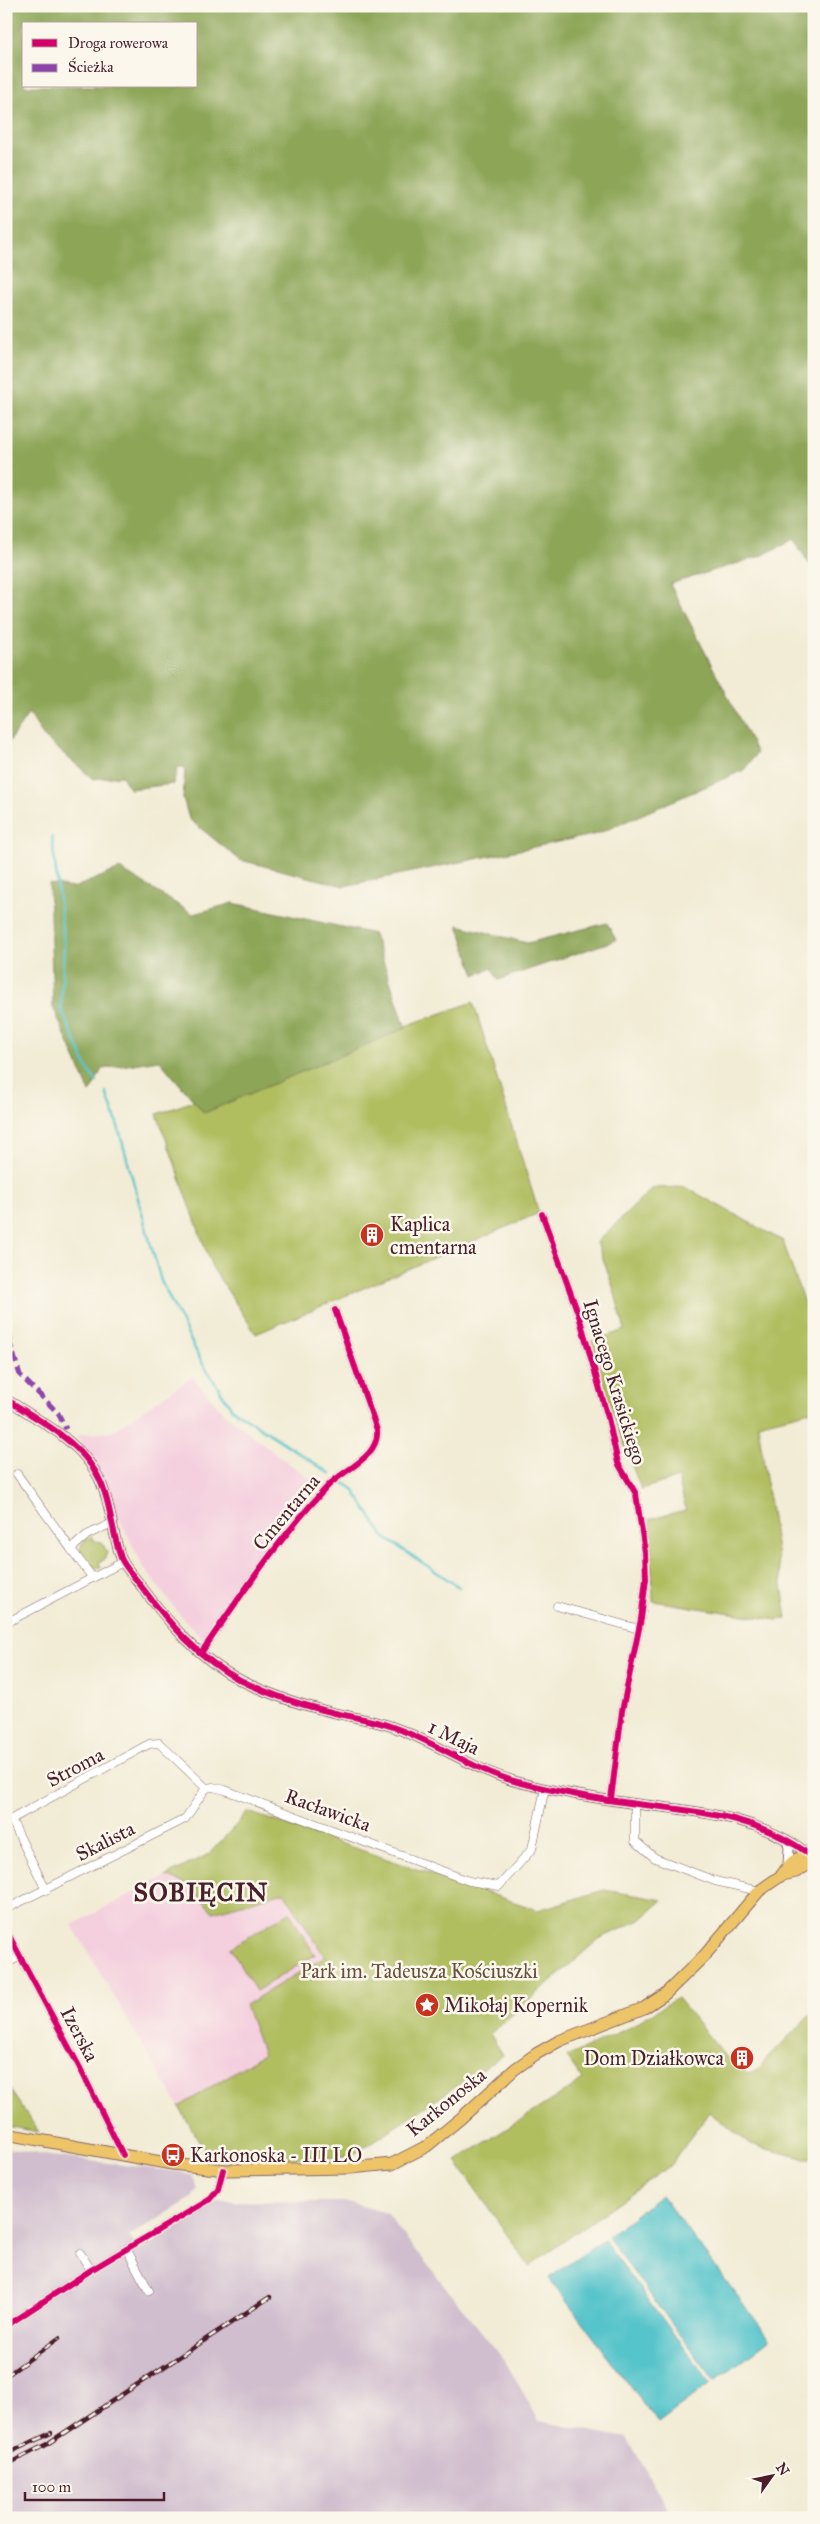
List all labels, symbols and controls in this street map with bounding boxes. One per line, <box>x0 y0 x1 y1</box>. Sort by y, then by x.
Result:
legend <box>22 22 198 88</box>
text: Droga rowerowa <box>68 34 169 52</box>
text: Ścieżka <box>68 57 114 76</box>
place label: Kaplica cmentarna <box>390 1212 477 1259</box>
building icon: Kaplica cmentarna <box>359 1222 385 1248</box>
street label: Ignacego Krasickiego <box>577 1296 652 1468</box>
street label: Cmentarna <box>247 1469 325 1555</box>
street label: 1 Maja <box>424 1714 484 1760</box>
street label: Stroma <box>42 1742 108 1792</box>
street label: Racławicka <box>282 1783 375 1837</box>
street label: Skalista <box>71 1816 139 1866</box>
district label: SOBIĘCIN <box>133 1877 269 1908</box>
park label: Park im. Tadeusza Kościuszki <box>300 1959 538 1983</box>
place icon: Mikołaj Kopernik <box>414 1992 440 2018</box>
place label: Mikołaj Kopernik <box>444 1993 589 2017</box>
street label: Izerska <box>56 2003 105 2066</box>
building icon: Dom Działkowca <box>729 2045 755 2071</box>
place label: Dom Działkowca <box>583 2046 725 2070</box>
street label: Karkonoska <box>401 2062 491 2141</box>
bus stop icon: Karkonoska - III LO <box>160 2142 186 2168</box>
place label: Karkonoska - III LO <box>190 2143 362 2167</box>
north arrow <box>748 2452 798 2502</box>
text: N <box>772 2460 793 2479</box>
scale bar <box>25 2469 164 2501</box>
text: 100 m <box>32 2478 72 2496</box>

